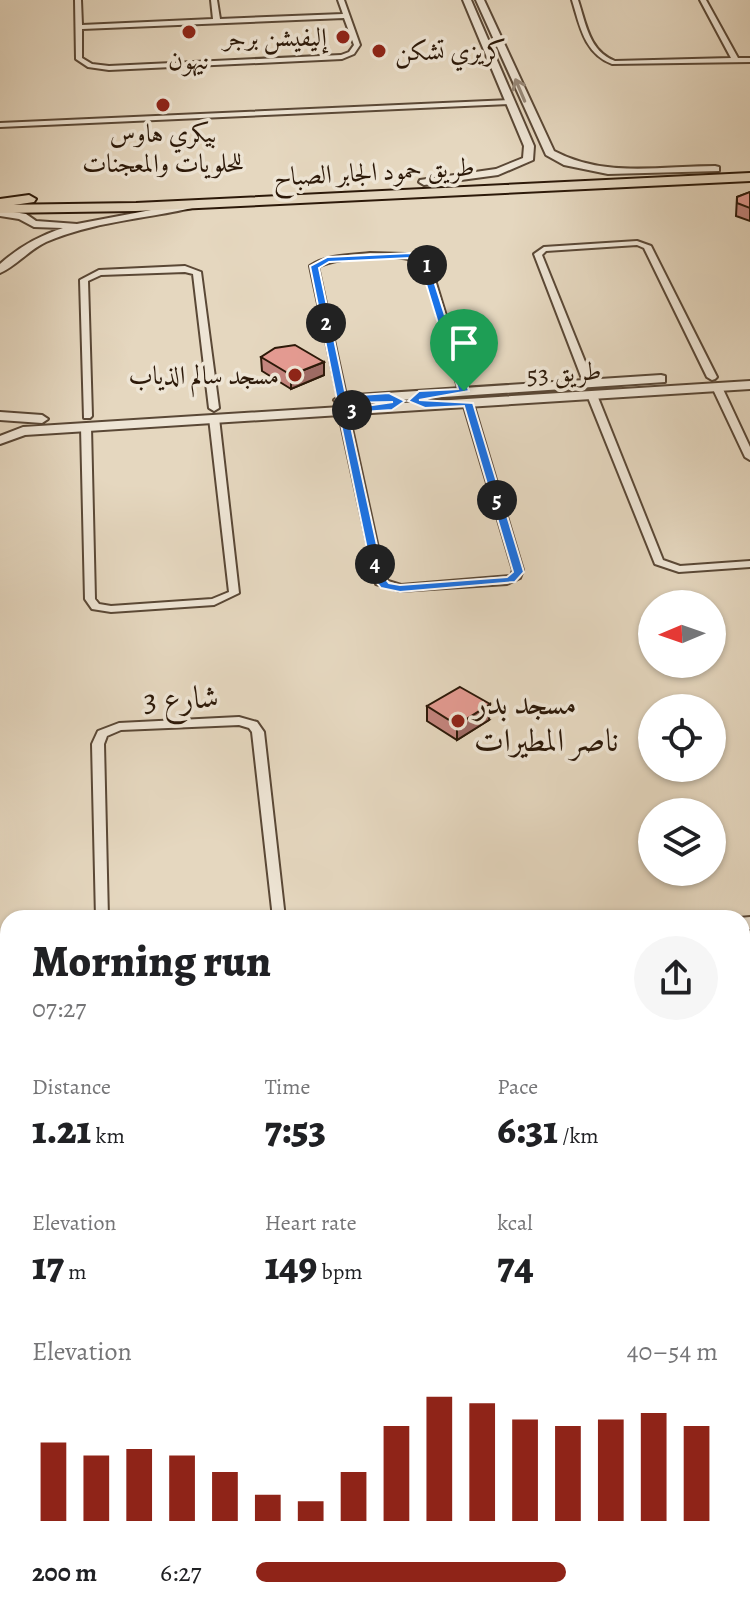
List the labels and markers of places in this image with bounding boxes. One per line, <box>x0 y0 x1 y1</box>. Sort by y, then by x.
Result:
place label: إليفيشن برجر <box>220 20 329 55</box>
marker: نيهون <box>180 23 198 41</box>
marker: إليفيشن برجر <box>334 28 352 46</box>
place label: كريزي تشكن <box>395 34 506 72</box>
marker: كريزي تشكن <box>370 42 388 60</box>
place label: نيهون <box>168 43 210 78</box>
marker: بيكري هاوس للحلويات والمعجنات <box>154 96 172 114</box>
place label: بيكري هاوس للحلويات والمعجنات <box>82 116 244 181</box>
pin: 1 <box>407 245 447 285</box>
pin: 2 <box>306 303 346 343</box>
pin <box>430 309 498 391</box>
place label: مسجد سالم الذياب <box>129 358 279 398</box>
marker: مسجد سالم الذياب <box>286 366 304 384</box>
pin: 3 <box>332 390 372 430</box>
pin: 5 <box>477 480 517 520</box>
pin: 4 <box>355 544 395 584</box>
place label: مسجد بدر ناصر المطيرات <box>471 681 619 762</box>
marker: مسجد بدر ناصر المطيرات <box>449 712 467 730</box>

